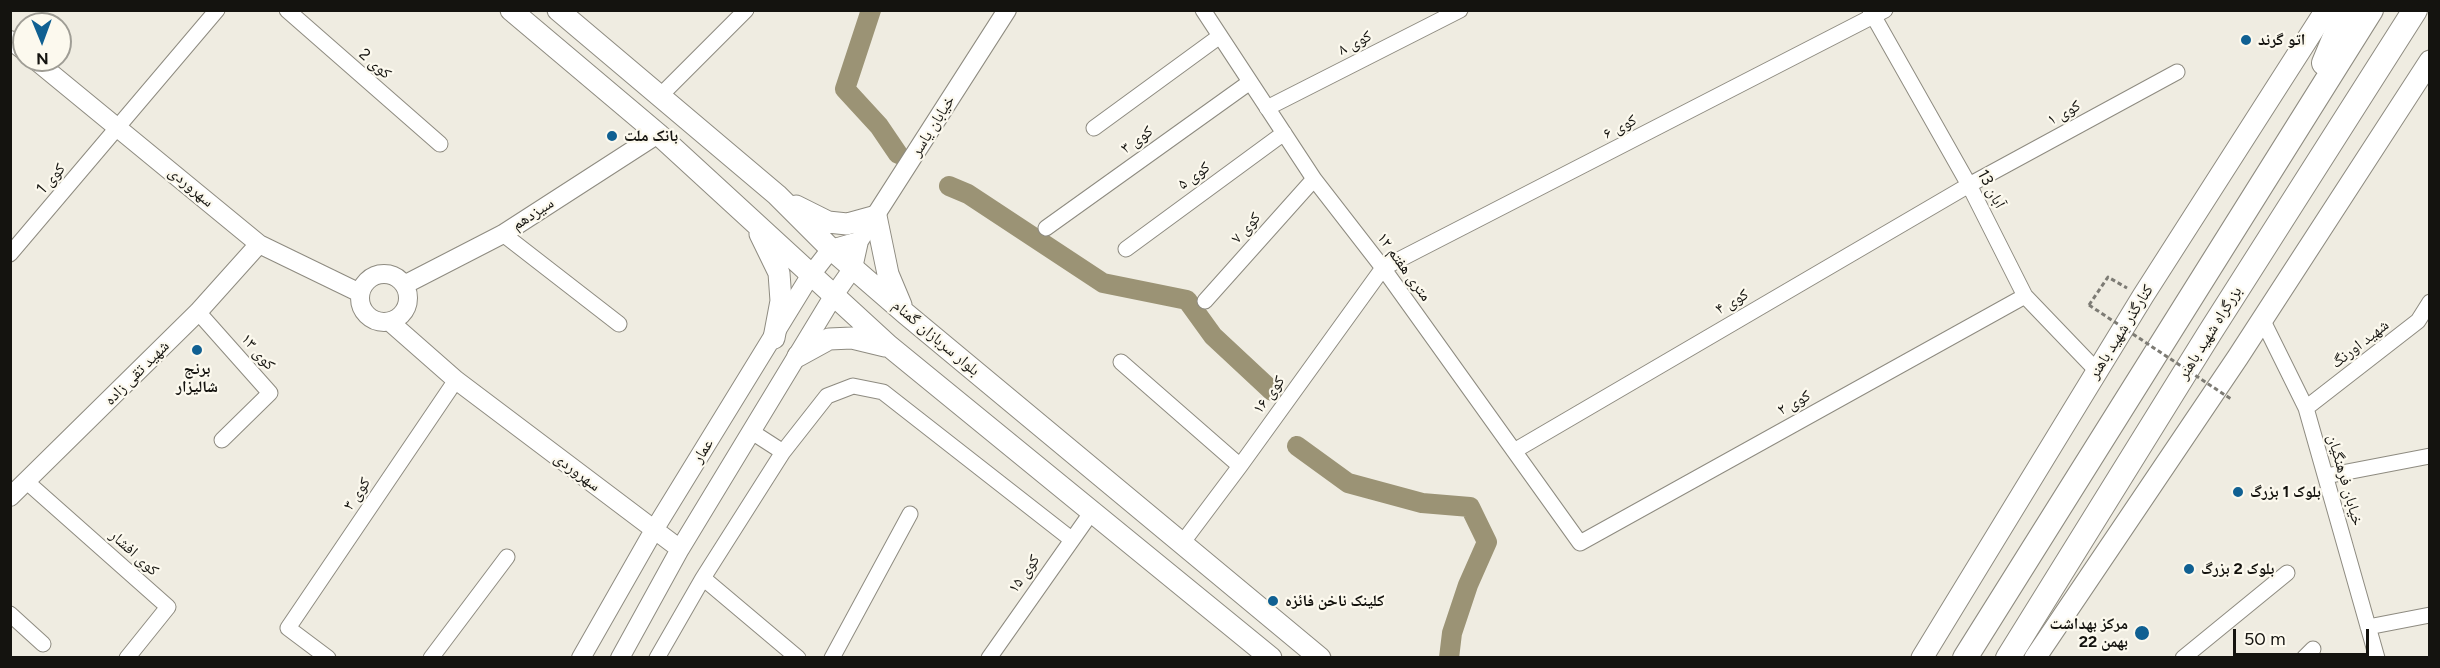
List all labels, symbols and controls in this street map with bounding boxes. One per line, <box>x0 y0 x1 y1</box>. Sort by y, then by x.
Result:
north arrow <box>12 12 72 72</box>
street label: کوی ۸ <box>1335 26 1375 60</box>
place label: اتو گرند <box>2258 30 2305 50</box>
marker: اتو گرند <box>2239 33 2253 47</box>
street label: کوی 2 <box>355 45 395 83</box>
text: N <box>36 49 49 68</box>
street label: خیابان یاسر <box>907 92 959 160</box>
street label: کوی ۱ <box>2044 96 2084 130</box>
street label: کوی ۶ <box>1600 110 1640 144</box>
street label: کوی ۳ <box>1117 122 1157 158</box>
place label: بانک ملت <box>624 126 678 146</box>
marker: بانک ملت <box>605 129 619 143</box>
street label: کوی ۵ <box>1174 158 1214 194</box>
street label: کوی 1 <box>32 160 70 198</box>
street label: سهروردی <box>164 163 218 211</box>
street label: 13 آبان <box>1973 166 2009 212</box>
street label: سیزدهم <box>509 193 557 235</box>
street label: کوی ۷ <box>1227 209 1265 247</box>
street label: ۱۲ متری هفتم <box>1373 229 1435 305</box>
street label: کنارگذر شهید باهنر <box>2084 281 2158 383</box>
street label: بزرگراه شهید باهنر <box>2174 283 2246 383</box>
street label: کوی ۴ <box>1712 285 1752 319</box>
street label: بلوار سربازان گمنام <box>888 296 984 380</box>
street label: شهید اورنگ <box>2327 315 2393 373</box>
street label: کوی ۱۳ <box>237 330 279 374</box>
street label: شهید تقی زاده <box>101 337 173 409</box>
marker: برنج شالیزار <box>190 343 204 357</box>
place label: برنج شالیزار <box>176 359 218 397</box>
street label: کوی ۱۶ <box>1249 372 1289 418</box>
street label: کوی ۲ <box>1774 386 1814 420</box>
street label: خیابان فرهنگیان <box>2323 432 2367 528</box>
street label: عمار <box>688 435 718 467</box>
street label: سهروردی <box>550 448 604 496</box>
street label: کوی ۳ <box>339 474 375 514</box>
place label: بلوک 1 بزرگ <box>2250 482 2321 502</box>
marker: بلوک 1 بزرگ <box>2231 485 2245 499</box>
street label: کوی افشار <box>106 526 162 580</box>
street label: کوی ۱۵ <box>1004 551 1044 597</box>
place label: بلوک 2 بزرگ <box>2201 559 2274 579</box>
marker: بلوک 2 بزرگ <box>2182 562 2196 576</box>
place label: کلینک ناخن فائزه <box>1285 591 1384 611</box>
marker: کلینک ناخن فائزه <box>1266 594 1280 608</box>
place label: مرکز بهداشت 22 بهمن <box>2050 614 2128 652</box>
scale bar <box>2236 617 2372 655</box>
marker: مرکز بهداشت 22 بهمن <box>2133 624 2151 642</box>
text: 50 m <box>2244 628 2286 650</box>

